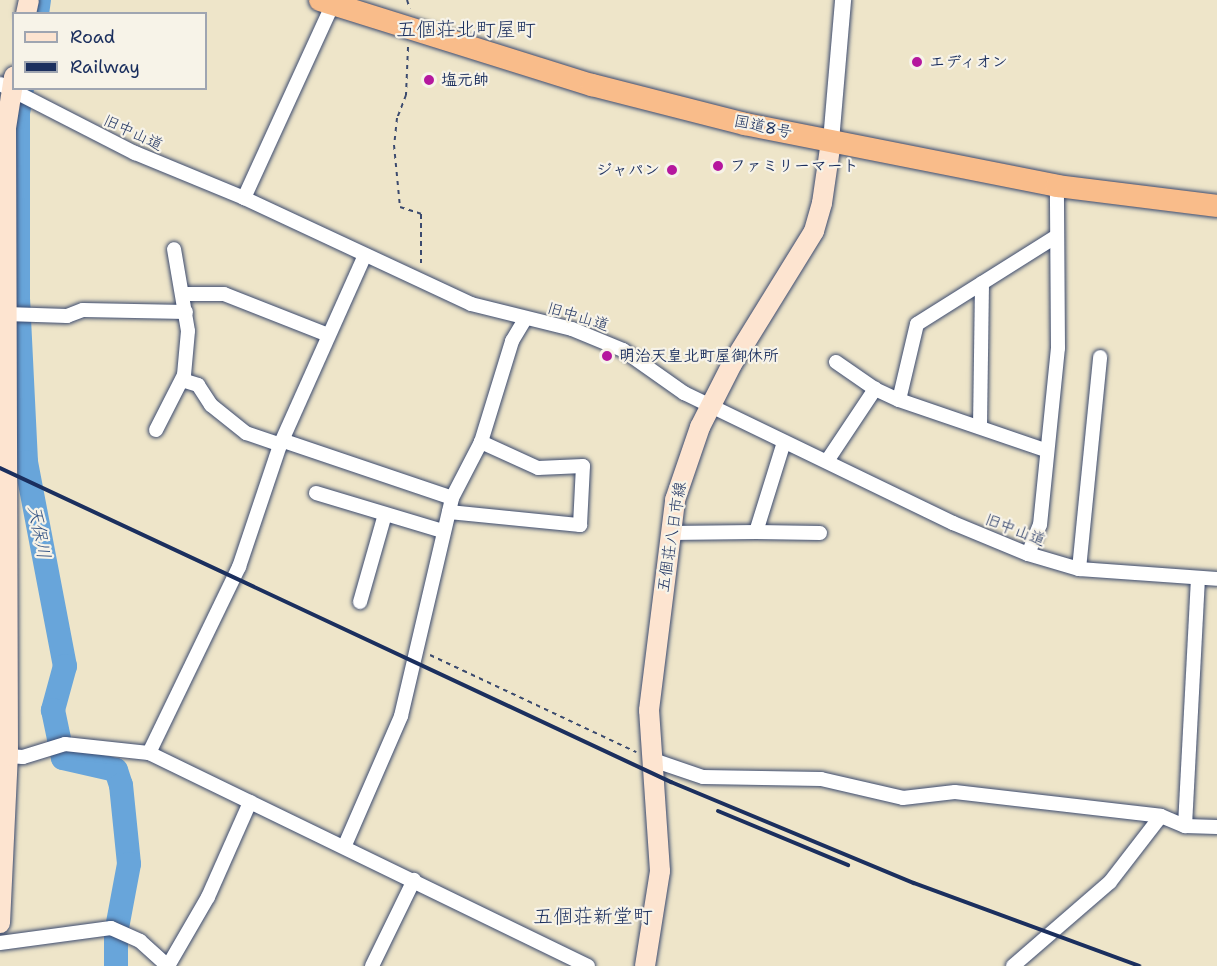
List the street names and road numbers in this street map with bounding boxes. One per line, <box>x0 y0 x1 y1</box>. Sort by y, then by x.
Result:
street label: 旧中山道 <box>100 111 166 155</box>
street label: 国道8号 <box>732 111 794 143</box>
street label: 旧中山道 <box>545 298 611 336</box>
street label: 五個荘八日市線 <box>654 480 690 594</box>
street label: 旧中山道 <box>982 510 1048 550</box>

